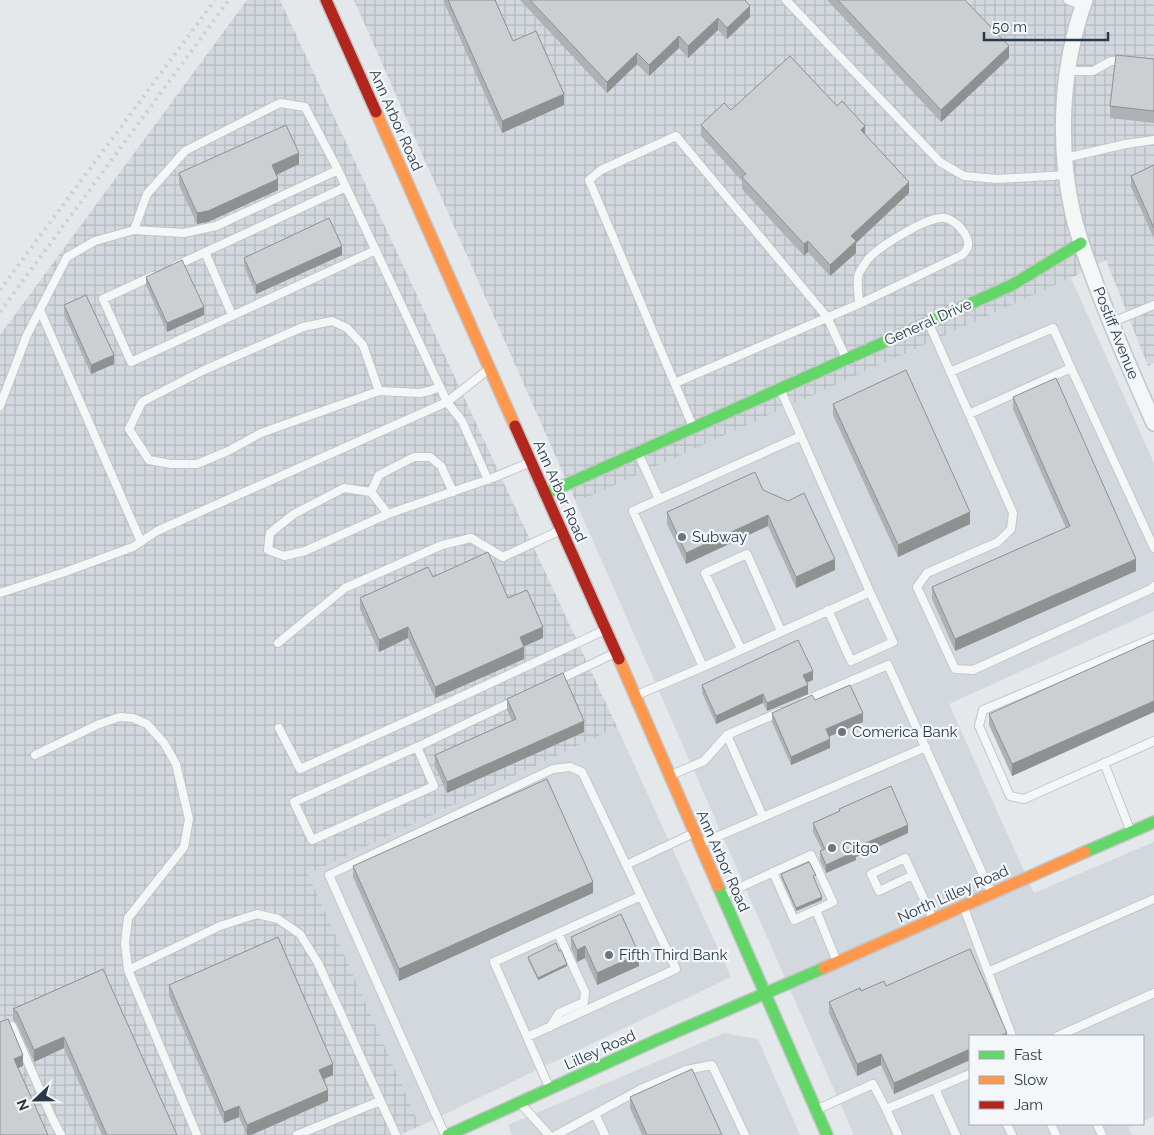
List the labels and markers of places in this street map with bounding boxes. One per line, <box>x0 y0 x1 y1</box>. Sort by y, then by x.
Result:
place label: Subway <box>692 528 747 546</box>
marker: Subway <box>676 531 688 543</box>
place label: Comerica Bank <box>852 723 957 741</box>
marker: Comerica Bank <box>836 726 848 738</box>
place label: Citgo <box>842 839 879 857</box>
marker: Citgo <box>826 842 838 854</box>
place label: Fifth Third Bank <box>619 946 727 964</box>
marker: Fifth Third Bank <box>603 949 615 961</box>

